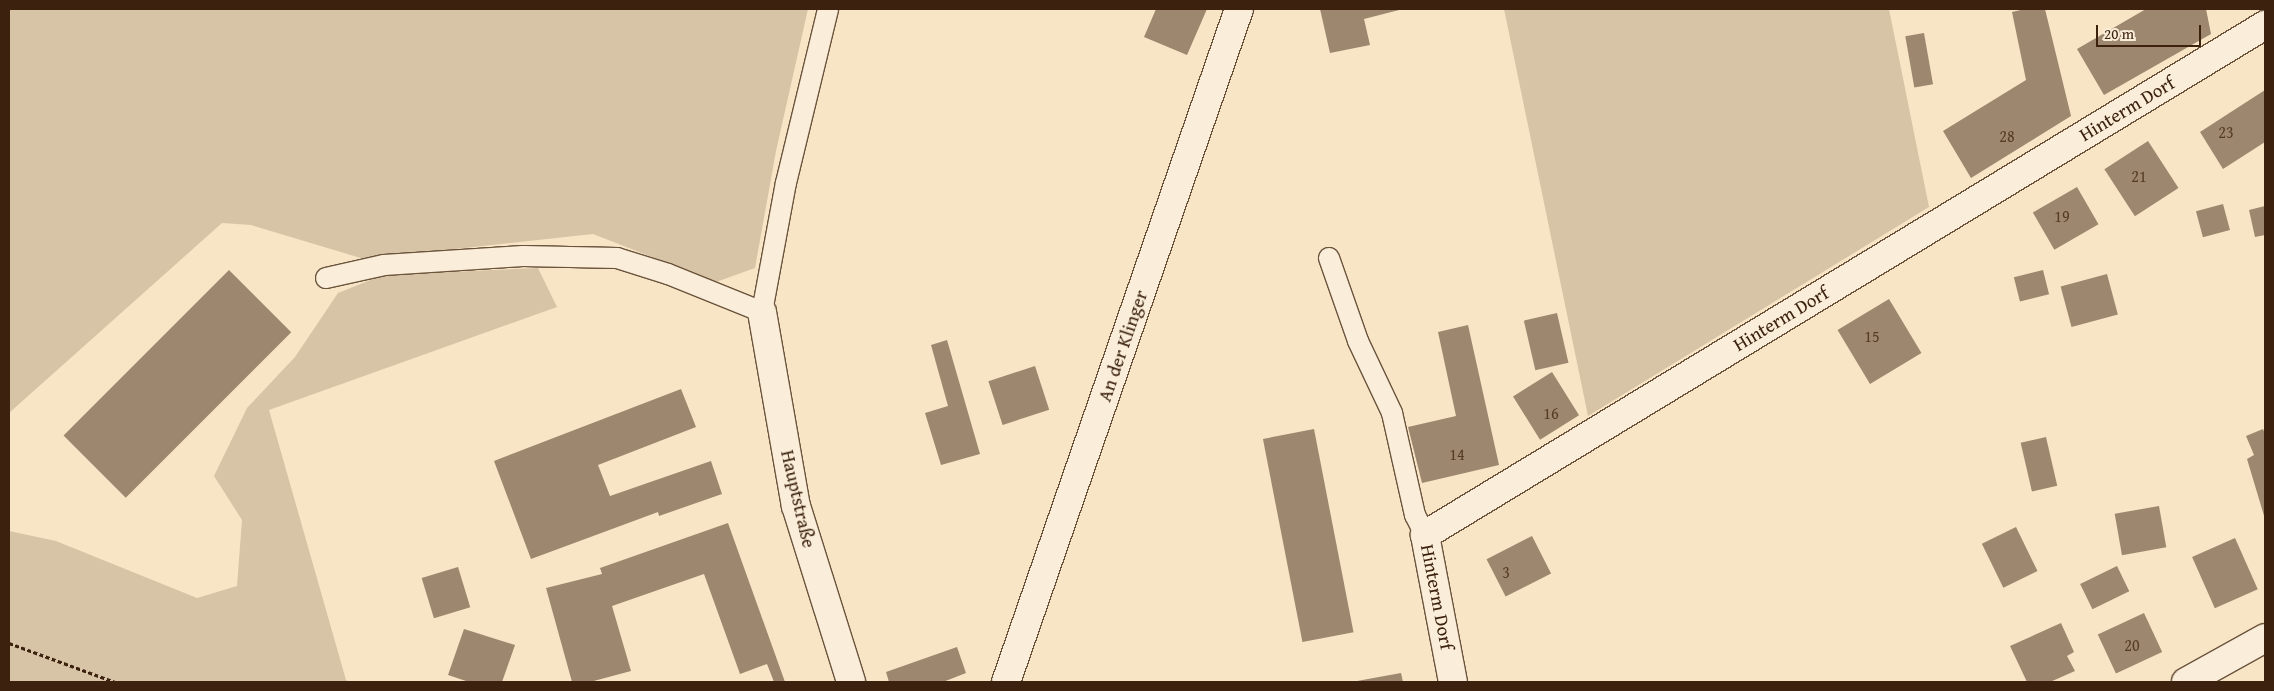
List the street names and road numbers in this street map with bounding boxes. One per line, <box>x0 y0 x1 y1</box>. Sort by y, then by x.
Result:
street label: Hinterm Dorf <box>2075 72 2179 146</box>
street label: Hinterm Dorf <box>1729 282 1833 356</box>
street label: An der Klinger <box>1093 287 1153 405</box>
street label: Hauptstraße <box>776 448 820 550</box>
street label: Hinterm Dorf <box>1416 542 1458 652</box>

